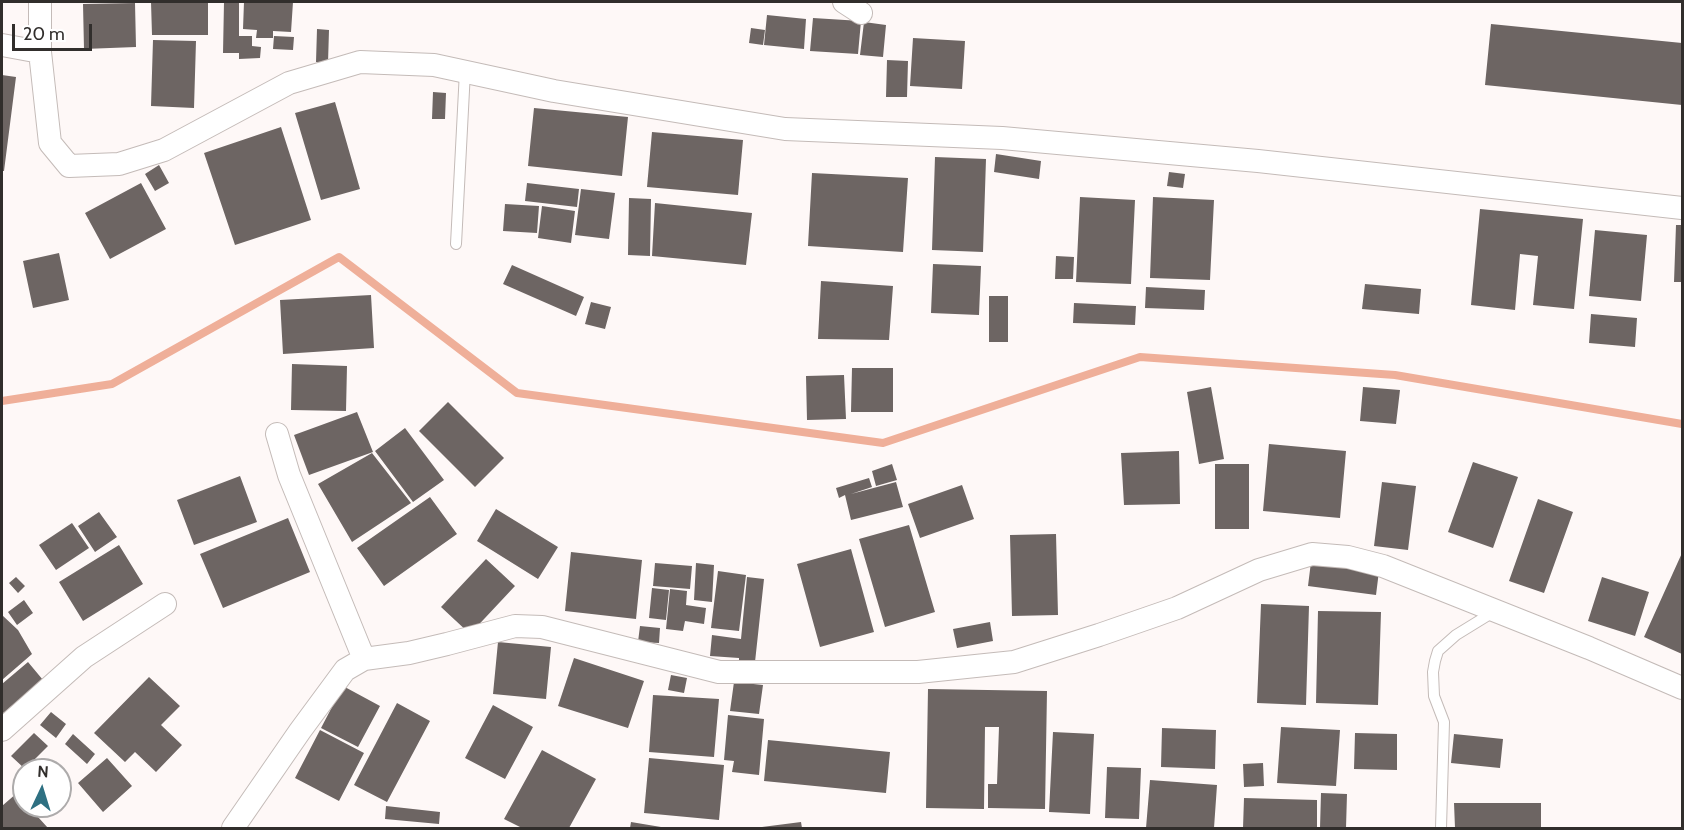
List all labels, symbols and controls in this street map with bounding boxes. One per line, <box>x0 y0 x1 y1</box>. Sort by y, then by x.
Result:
scale bar <box>15 12 94 50</box>
text: 20 m <box>23 23 65 45</box>
north arrow <box>12 758 72 818</box>
text: N <box>37 762 49 781</box>

